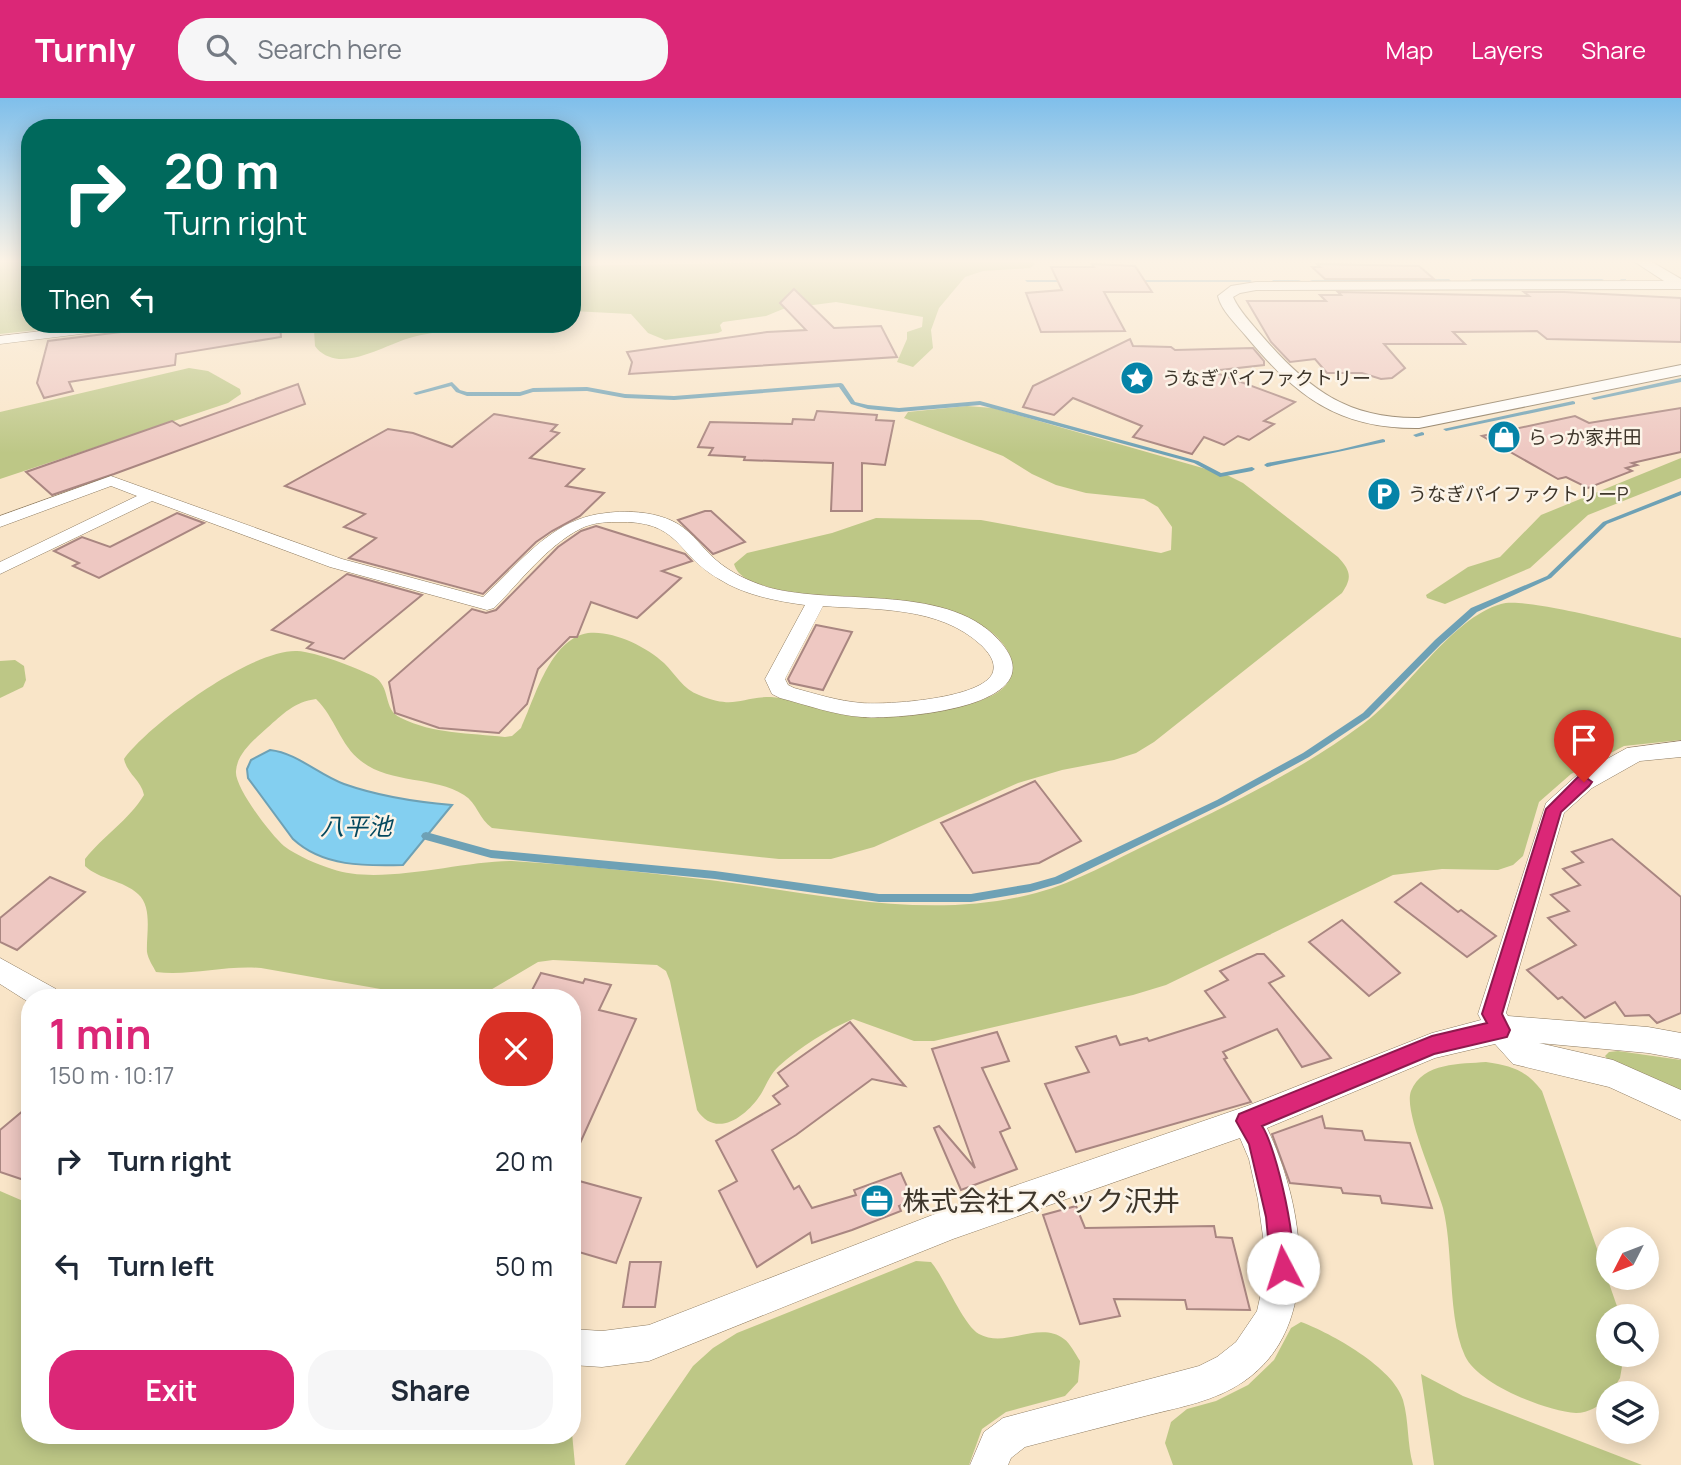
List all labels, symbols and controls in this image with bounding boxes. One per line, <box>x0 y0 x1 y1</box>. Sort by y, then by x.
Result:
search box <box>178 18 668 81</box>
text: Turnly <box>35 27 136 72</box>
icon: search <box>202 30 240 68</box>
text: Search here <box>258 31 402 67</box>
text: Map <box>1386 33 1433 66</box>
text: Layers <box>1471 33 1543 66</box>
text: Share <box>1581 33 1646 66</box>
text: 20 m <box>164 137 279 204</box>
icon: right <box>49 147 140 238</box>
text: Turn right <box>164 201 307 245</box>
icon: left <box>124 280 162 318</box>
text: Then <box>49 281 110 317</box>
place icon: うなぎパイファクトリー <box>1118 359 1156 397</box>
place label: うなぎパイファクトリー <box>1162 365 1371 391</box>
shop icon: らっか家井田 <box>1485 418 1523 456</box>
place label: らっか家井田 <box>1528 424 1642 450</box>
parking icon: うなぎパイファクトリーP <box>1365 475 1403 513</box>
place label: うなぎパイファクトリーP <box>1408 481 1628 507</box>
pin <box>1554 710 1614 782</box>
icon: arrive <box>1565 721 1603 759</box>
water label: 八平池 <box>320 809 394 842</box>
text: 1 min <box>49 1004 152 1062</box>
button: close <box>479 1012 553 1086</box>
text: 150 m · 10:17 <box>49 1059 174 1091</box>
icon: right <box>49 1142 87 1180</box>
text: Turn right <box>108 1143 232 1179</box>
text: 20 m <box>495 1143 553 1179</box>
place label: 株式会社スペック沢井 <box>902 1181 1180 1219</box>
office icon: 株式会社スペック沢井 <box>858 1182 896 1220</box>
north arrow <box>1596 1227 1659 1290</box>
map controls <box>1596 1227 1659 1444</box>
position arrow <box>1246 1231 1320 1305</box>
icon: left <box>49 1247 87 1285</box>
text: Turn left <box>108 1248 215 1284</box>
text: 50 m <box>495 1248 553 1284</box>
button: search <box>1596 1304 1659 1367</box>
button: Exit <box>49 1350 294 1430</box>
button: Share <box>308 1350 553 1430</box>
button: layers <box>1596 1381 1659 1444</box>

